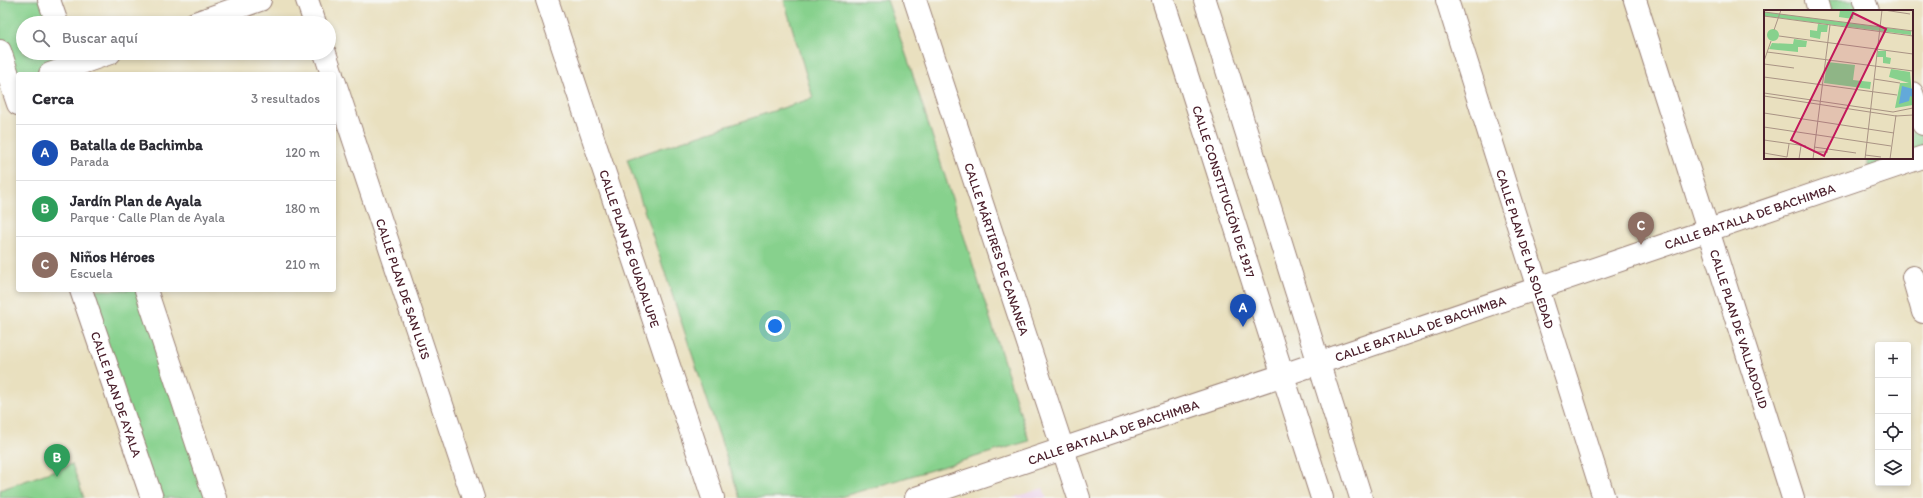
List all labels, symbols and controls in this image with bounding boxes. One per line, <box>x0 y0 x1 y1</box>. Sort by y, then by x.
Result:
inset map <box>1764 10 1913 159</box>
search box <box>16 16 336 60</box>
icon: search <box>30 27 52 49</box>
text: Buscar aquí <box>62 29 138 47</box>
text: Cerca <box>32 88 74 108</box>
text: 3 resultados <box>251 91 320 106</box>
street label: CALLE CONSTITUCIÓN DE 1917 <box>1190 103 1259 280</box>
text: Batalla de Bachimba <box>70 136 203 154</box>
text: A <box>41 145 49 160</box>
text: 120 m <box>285 145 320 160</box>
text: Parada <box>70 154 109 169</box>
street label: CALLE MÁRTIRES DE CANANEA <box>962 160 1033 338</box>
street label: CALLE PLAN DE LA SOLEDAD <box>1493 167 1558 331</box>
street label: CALLE PLAN DE GUADALUPE <box>597 168 663 329</box>
street label: CALLE BATALLA DE BACHIMBA <box>1662 180 1838 252</box>
text: Jardín Plan de Ayala <box>70 192 201 210</box>
text: B <box>41 201 49 216</box>
text: 180 m <box>285 201 320 216</box>
text: Parque · Calle Plan de Ayala <box>70 210 225 225</box>
pin: C <box>1628 212 1654 245</box>
street label: CALLE PLAN DE SAN LUIS <box>373 216 434 361</box>
street label: CALLE PLAN DE VALLADOLID <box>1707 247 1772 411</box>
text: Niños Héroes <box>70 248 155 266</box>
text: C <box>41 257 49 272</box>
text: 210 m <box>285 257 320 272</box>
text: Escuela <box>70 266 113 281</box>
street label: CALLE BATALLA DE BACHIMBA <box>1333 292 1508 364</box>
pin: A <box>1230 294 1256 327</box>
your location <box>765 316 785 336</box>
street label: CALLE PLAN DE AYALA <box>88 329 145 460</box>
map controls <box>1875 342 1911 486</box>
button: + <box>1875 342 1911 378</box>
button: − <box>1875 378 1911 414</box>
street label: CALLE BATALLA DE BACHIMBA <box>1026 396 1201 468</box>
button: locate <box>1875 414 1911 450</box>
pin: B <box>44 444 70 477</box>
button: layers <box>1875 450 1911 486</box>

